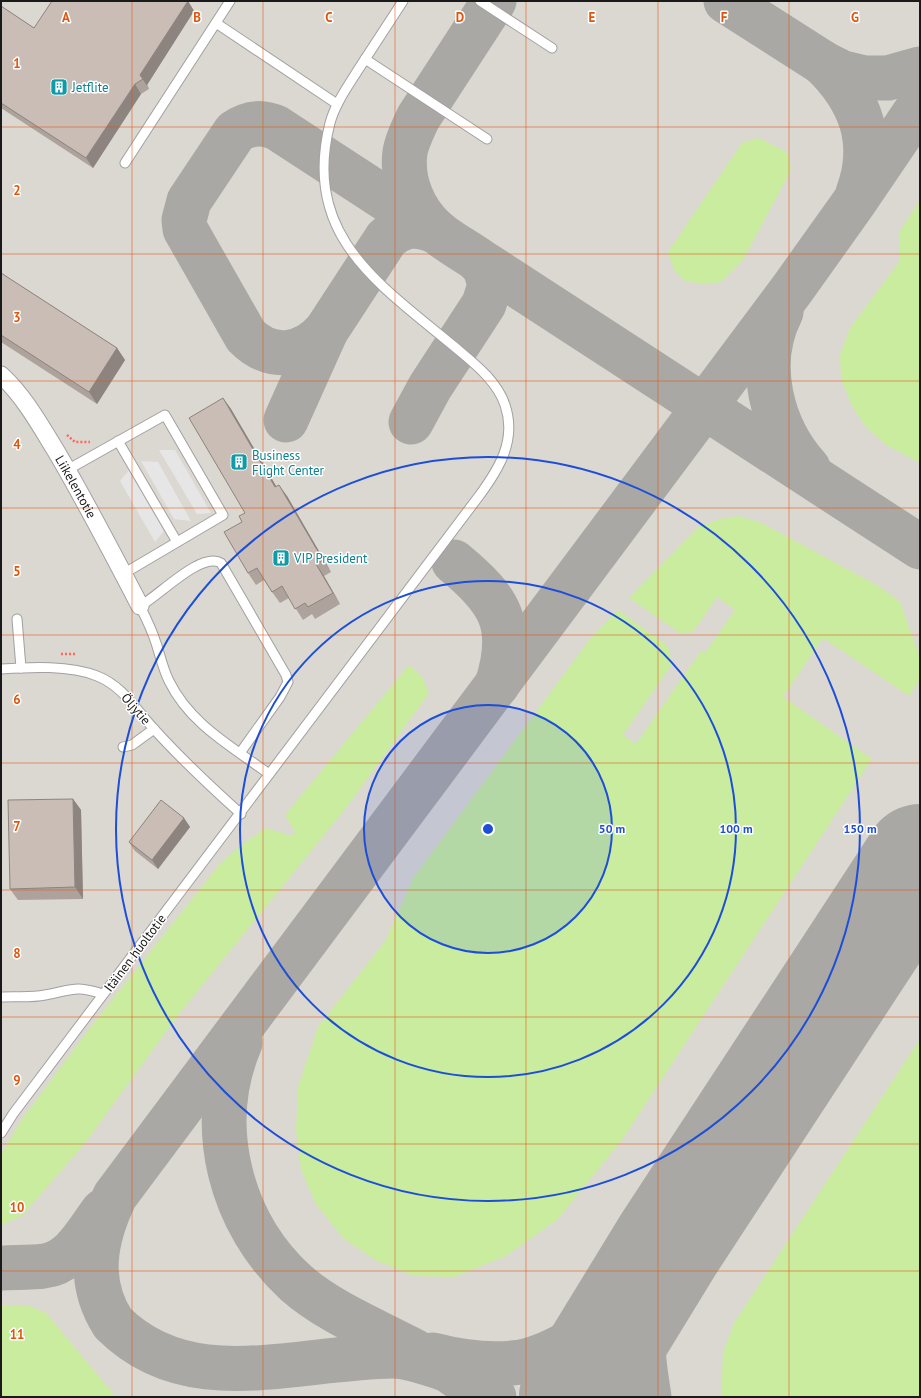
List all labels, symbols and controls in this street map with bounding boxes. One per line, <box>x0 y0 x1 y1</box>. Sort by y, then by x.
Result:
text: A <box>62 9 70 26</box>
text: B <box>193 9 201 26</box>
text: C <box>325 9 333 26</box>
text: D <box>456 9 464 26</box>
text: E <box>589 9 596 26</box>
text: F <box>721 9 728 26</box>
text: G <box>851 9 859 26</box>
text: 1 <box>13 55 21 72</box>
building icon: Jetflite <box>49 77 69 97</box>
place label: Jetflite <box>71 79 109 96</box>
text: 2 <box>13 182 21 199</box>
text: 3 <box>13 309 21 326</box>
text: 4 <box>13 436 21 453</box>
place label: Business Flight Center <box>252 447 325 479</box>
street label: Liikelentotie <box>52 452 101 521</box>
building icon: Business Flight Center <box>229 452 249 472</box>
building icon: VIP President <box>271 548 291 568</box>
place label: VIP President <box>293 550 368 567</box>
text: 5 <box>13 563 21 580</box>
street label: Öljytie <box>118 690 154 728</box>
text: 6 <box>13 691 21 708</box>
text: 7 <box>13 818 21 835</box>
text: 50 m <box>599 821 625 836</box>
text: 100 m <box>719 821 753 836</box>
text: 150 m <box>843 821 877 836</box>
centre of rings <box>481 822 495 836</box>
street label: Itäinen huoltotie <box>100 911 170 995</box>
text: 8 <box>13 945 21 962</box>
text: 9 <box>13 1072 21 1089</box>
text: 10 <box>10 1199 24 1216</box>
text: 11 <box>10 1326 24 1343</box>

